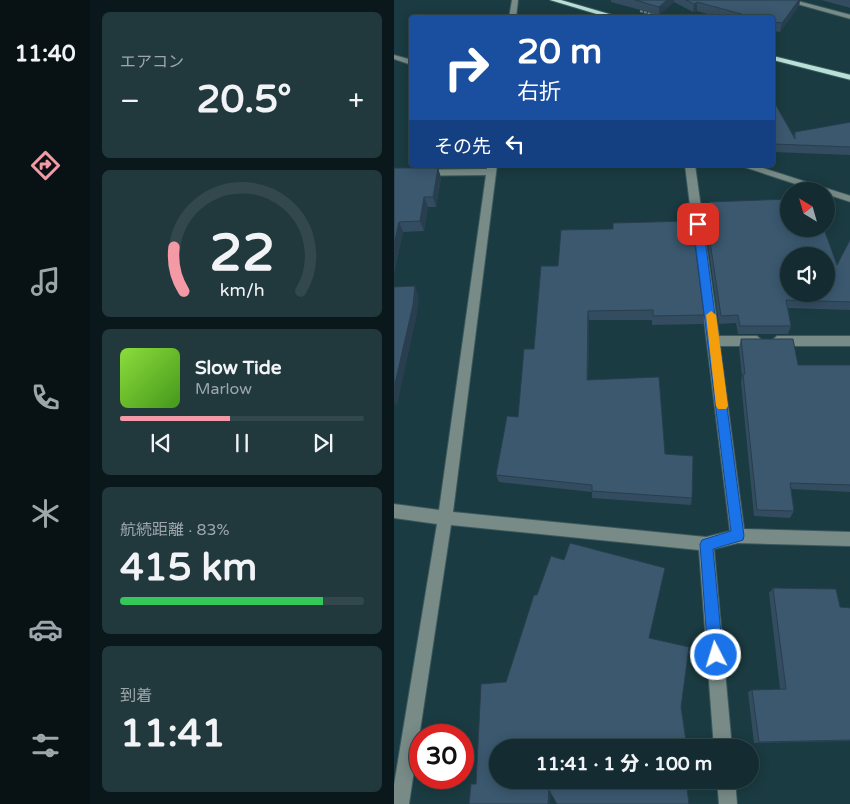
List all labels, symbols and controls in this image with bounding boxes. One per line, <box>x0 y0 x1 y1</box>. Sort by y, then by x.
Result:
text: 20 m <box>517 31 602 73</box>
icon: right <box>434 35 499 100</box>
text: 11:40 <box>15 41 75 67</box>
text: エアコン <box>120 52 184 72</box>
text: 20.5° <box>197 77 292 123</box>
text: 右折 <box>517 79 561 105</box>
text: − <box>120 84 140 118</box>
text: + <box>348 84 364 118</box>
icon: left <box>501 130 529 158</box>
text: その先 <box>434 136 491 158</box>
icon: directions <box>28 148 63 183</box>
north arrow <box>780 182 835 238</box>
map controls <box>780 182 835 302</box>
pin <box>677 203 719 245</box>
icon: arrive <box>684 210 712 238</box>
text: 22 <box>209 222 275 285</box>
button: sound <box>780 247 835 302</box>
icon: music <box>28 264 63 299</box>
text: km/h <box>220 280 264 301</box>
text: Slow Tide <box>195 357 282 379</box>
text: Marlow <box>195 379 252 399</box>
icon: phone <box>28 380 63 415</box>
icon: previous <box>147 429 175 457</box>
icon: pause <box>228 429 256 457</box>
icon: next <box>309 429 337 457</box>
icon: climate <box>28 496 63 531</box>
text: 航続距離 · 83% <box>120 520 230 540</box>
text: 415 km <box>120 545 257 591</box>
icon: car <box>28 612 63 647</box>
position arrow <box>689 628 741 680</box>
text: 到着 <box>120 686 152 706</box>
text: 11:41 <box>120 711 225 757</box>
speed limit sign: 30 <box>409 724 474 789</box>
icon: filters <box>28 728 63 763</box>
text: 11:41 · 1 分 · 100 m <box>536 753 712 775</box>

